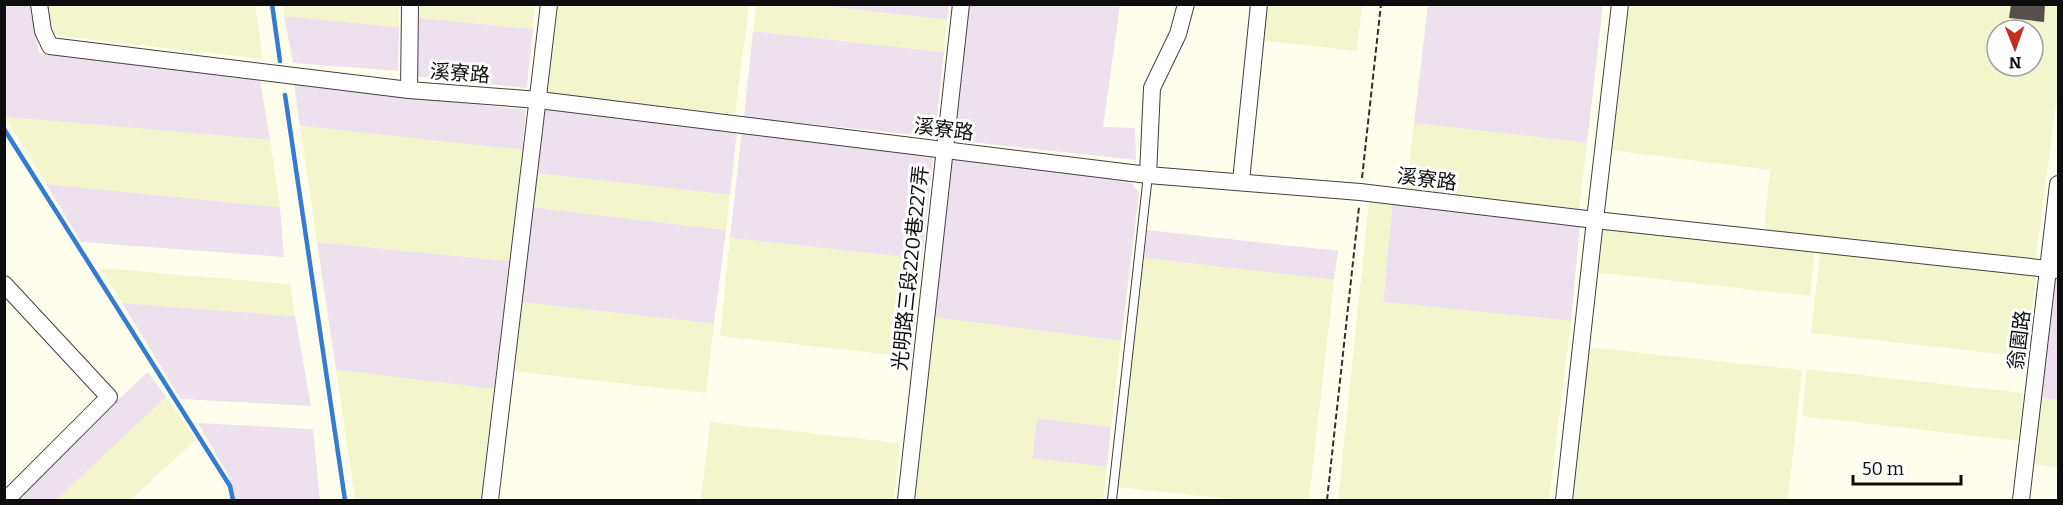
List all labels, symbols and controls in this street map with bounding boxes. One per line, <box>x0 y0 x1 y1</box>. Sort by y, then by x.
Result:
north arrow <box>1985 18 2045 78</box>
text: N <box>2009 53 2022 72</box>
street label: 溪寮路 <box>429 59 491 87</box>
street label: 溪寮路 <box>913 113 975 145</box>
street label: 溪寮路 <box>1396 163 1458 195</box>
street label: 光明路三段220巷227弄 <box>887 164 933 372</box>
street label: 翁園路 <box>2003 309 2035 371</box>
scale bar <box>1853 448 1961 486</box>
text: 50 m <box>1862 458 1904 480</box>

